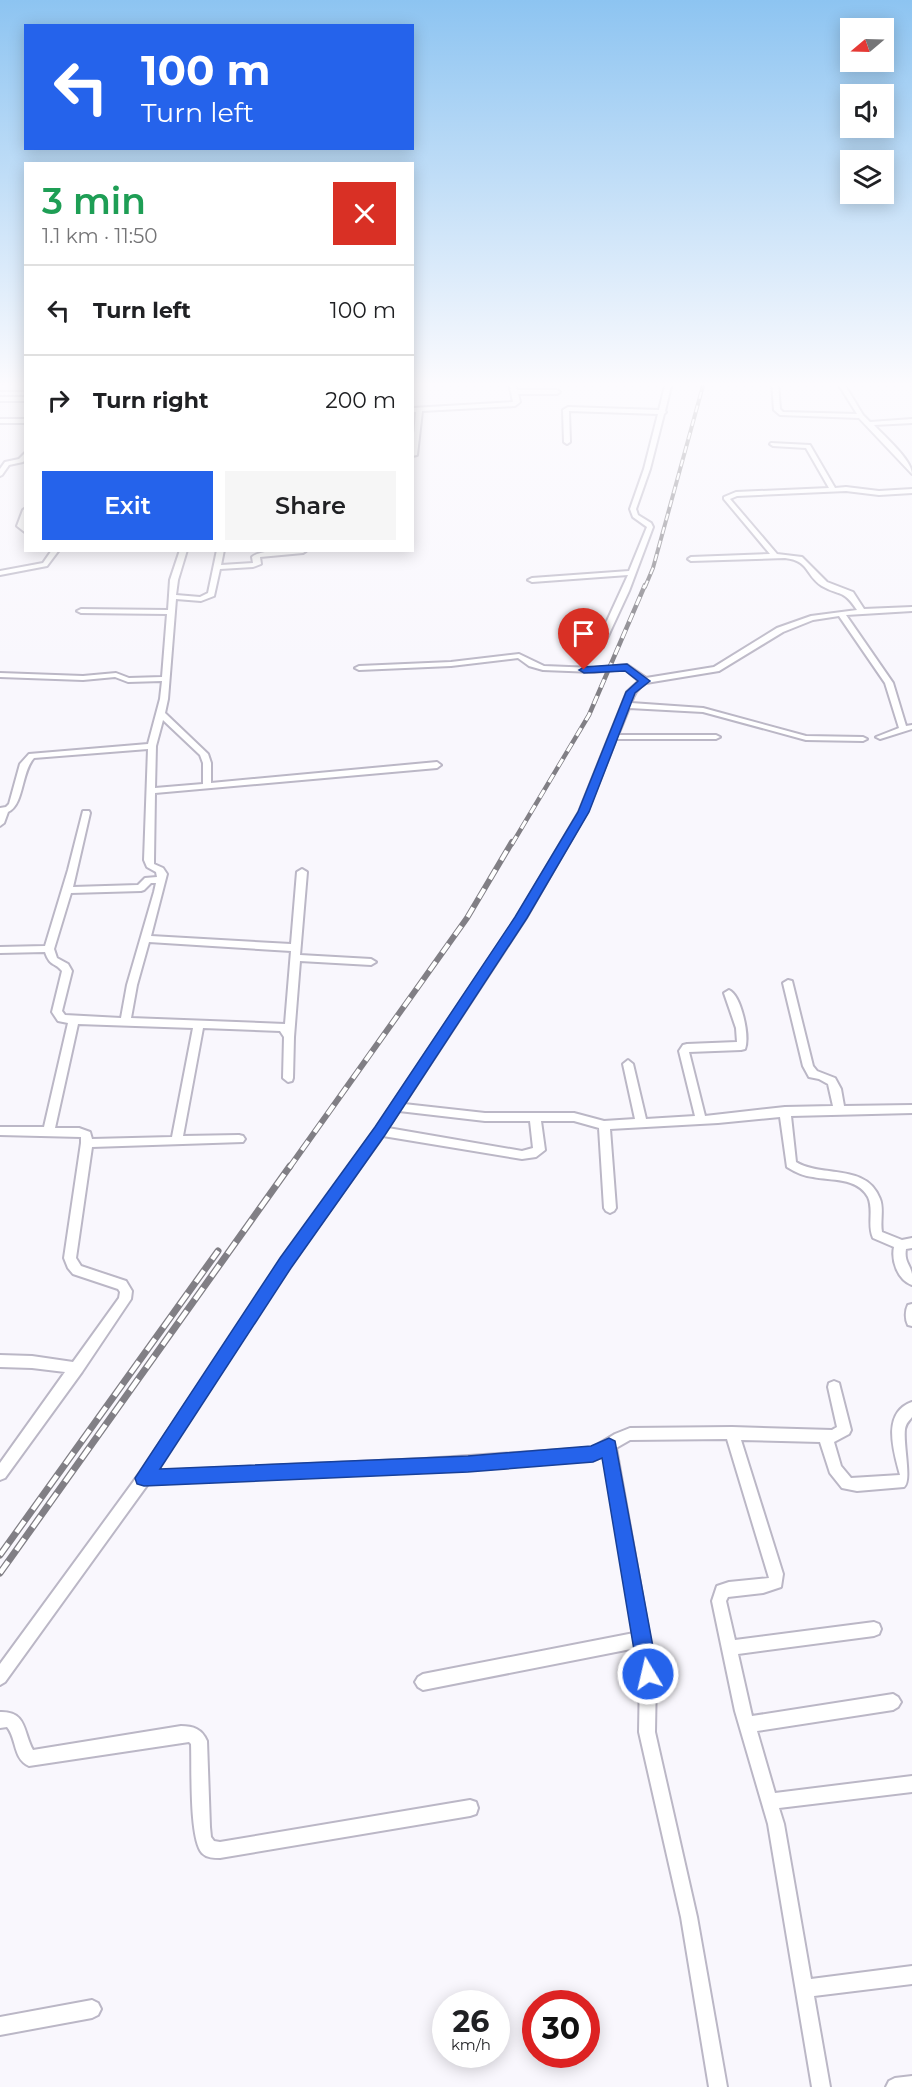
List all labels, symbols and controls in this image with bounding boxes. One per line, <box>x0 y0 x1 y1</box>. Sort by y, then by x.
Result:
north arrow <box>840 18 894 72</box>
map controls <box>840 18 894 204</box>
text: 100 m <box>141 44 270 96</box>
icon: left <box>42 48 120 126</box>
button: sound <box>840 84 894 138</box>
text: Turn left <box>141 96 254 129</box>
button: layers <box>840 150 894 204</box>
text: 3 min <box>42 179 146 223</box>
button: close <box>333 182 396 245</box>
text: 1.1 km · 11:50 <box>42 224 157 248</box>
icon: left <box>42 294 75 327</box>
text: Turn left <box>93 297 191 324</box>
text: 100 m <box>330 297 396 324</box>
icon: right <box>42 384 75 417</box>
text: Turn right <box>93 387 208 414</box>
text: 200 m <box>325 387 396 414</box>
button: Exit <box>42 471 213 540</box>
button: Share <box>225 471 396 540</box>
pin <box>558 608 609 670</box>
icon: arrive <box>567 617 600 650</box>
position arrow <box>616 1642 680 1706</box>
speed limit sign: 30 <box>522 1990 600 2068</box>
text: 26 <box>453 2003 489 2040</box>
text: km/h <box>451 2035 491 2054</box>

